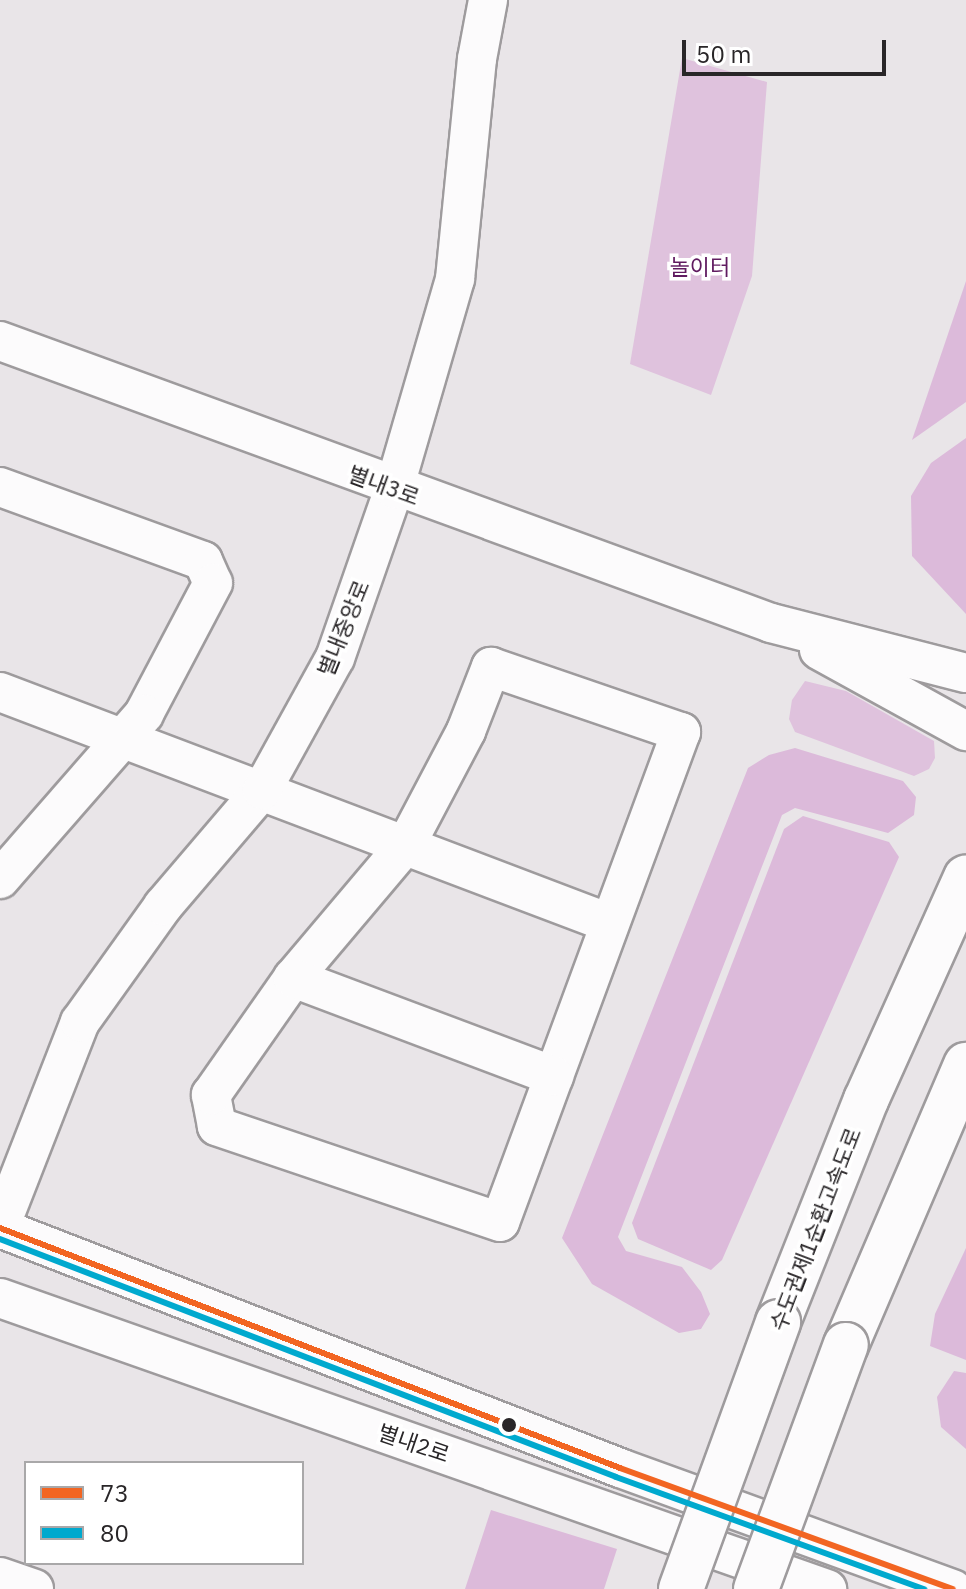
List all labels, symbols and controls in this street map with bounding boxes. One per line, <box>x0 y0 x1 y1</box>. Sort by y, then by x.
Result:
scale bar <box>686 24 890 74</box>
text: 50 m <box>696 38 751 70</box>
park label: 놀이터 <box>670 254 730 280</box>
street label: 별내3로 <box>345 460 423 510</box>
street label: 별내중앙로 <box>312 576 374 680</box>
street label: 수도권제1순환고속도로 <box>764 1124 866 1334</box>
unlabelled marker <box>501 1417 517 1433</box>
street label: 별내2로 <box>375 1418 453 1468</box>
legend <box>24 1461 304 1565</box>
text: 73 <box>100 1477 129 1509</box>
text: 80 <box>100 1517 129 1549</box>

